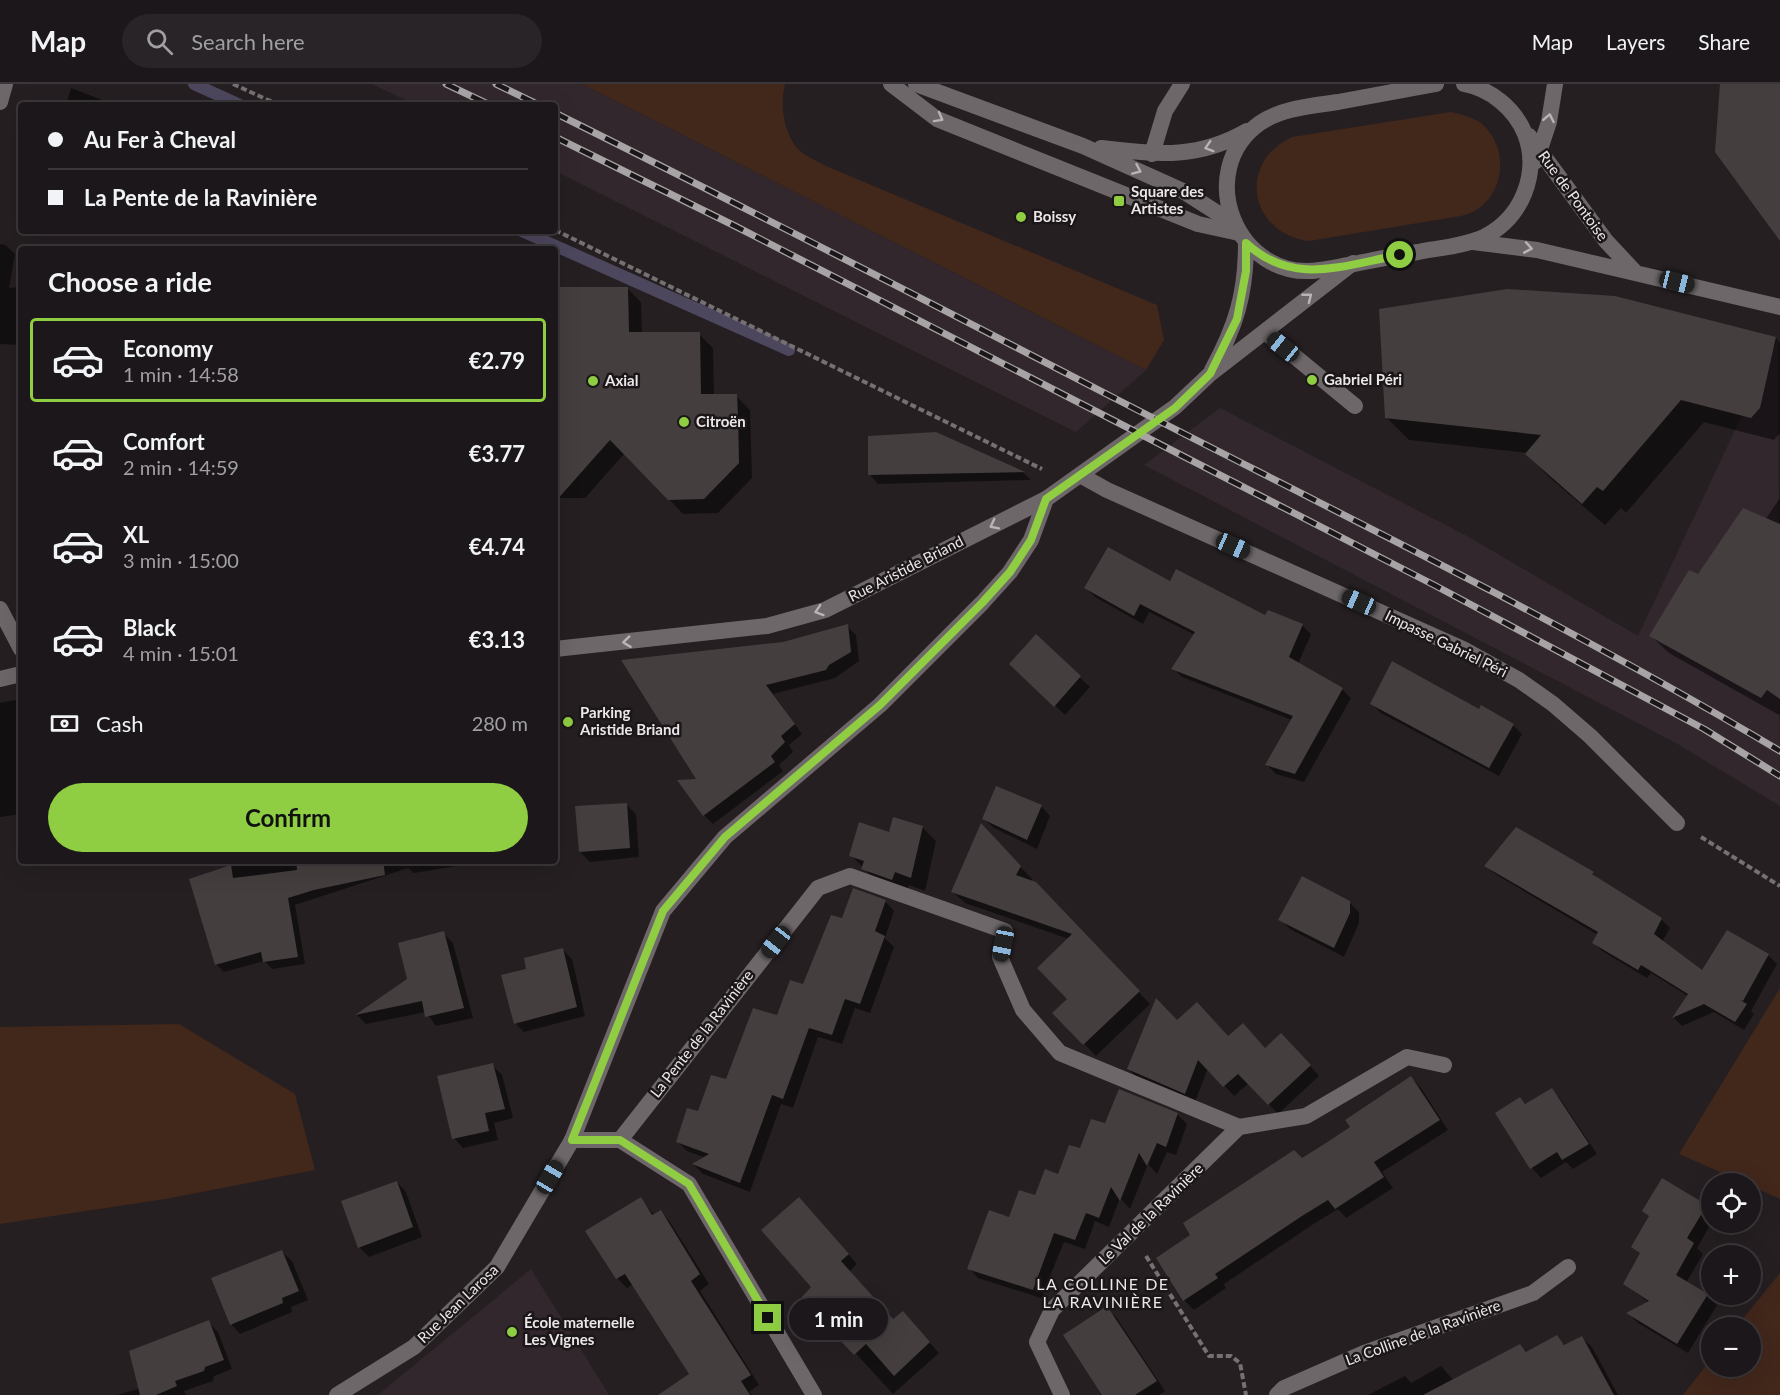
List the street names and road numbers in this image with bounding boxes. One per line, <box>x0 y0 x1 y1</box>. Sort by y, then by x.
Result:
street label: Rue de Pontoise <box>1535 147 1612 244</box>
street label: Rue Aristide Briand <box>845 531 966 605</box>
street label: Impasse Gabriel Péri <box>1382 606 1510 681</box>
street label: La Pente de la Ravinière <box>646 966 757 1101</box>
street label: Le Val de la Ravinière <box>1094 1159 1206 1268</box>
street label: Rue Jean Larosa <box>413 1260 501 1346</box>
street label: La Colline de la Ravinière <box>1342 1296 1503 1369</box>

